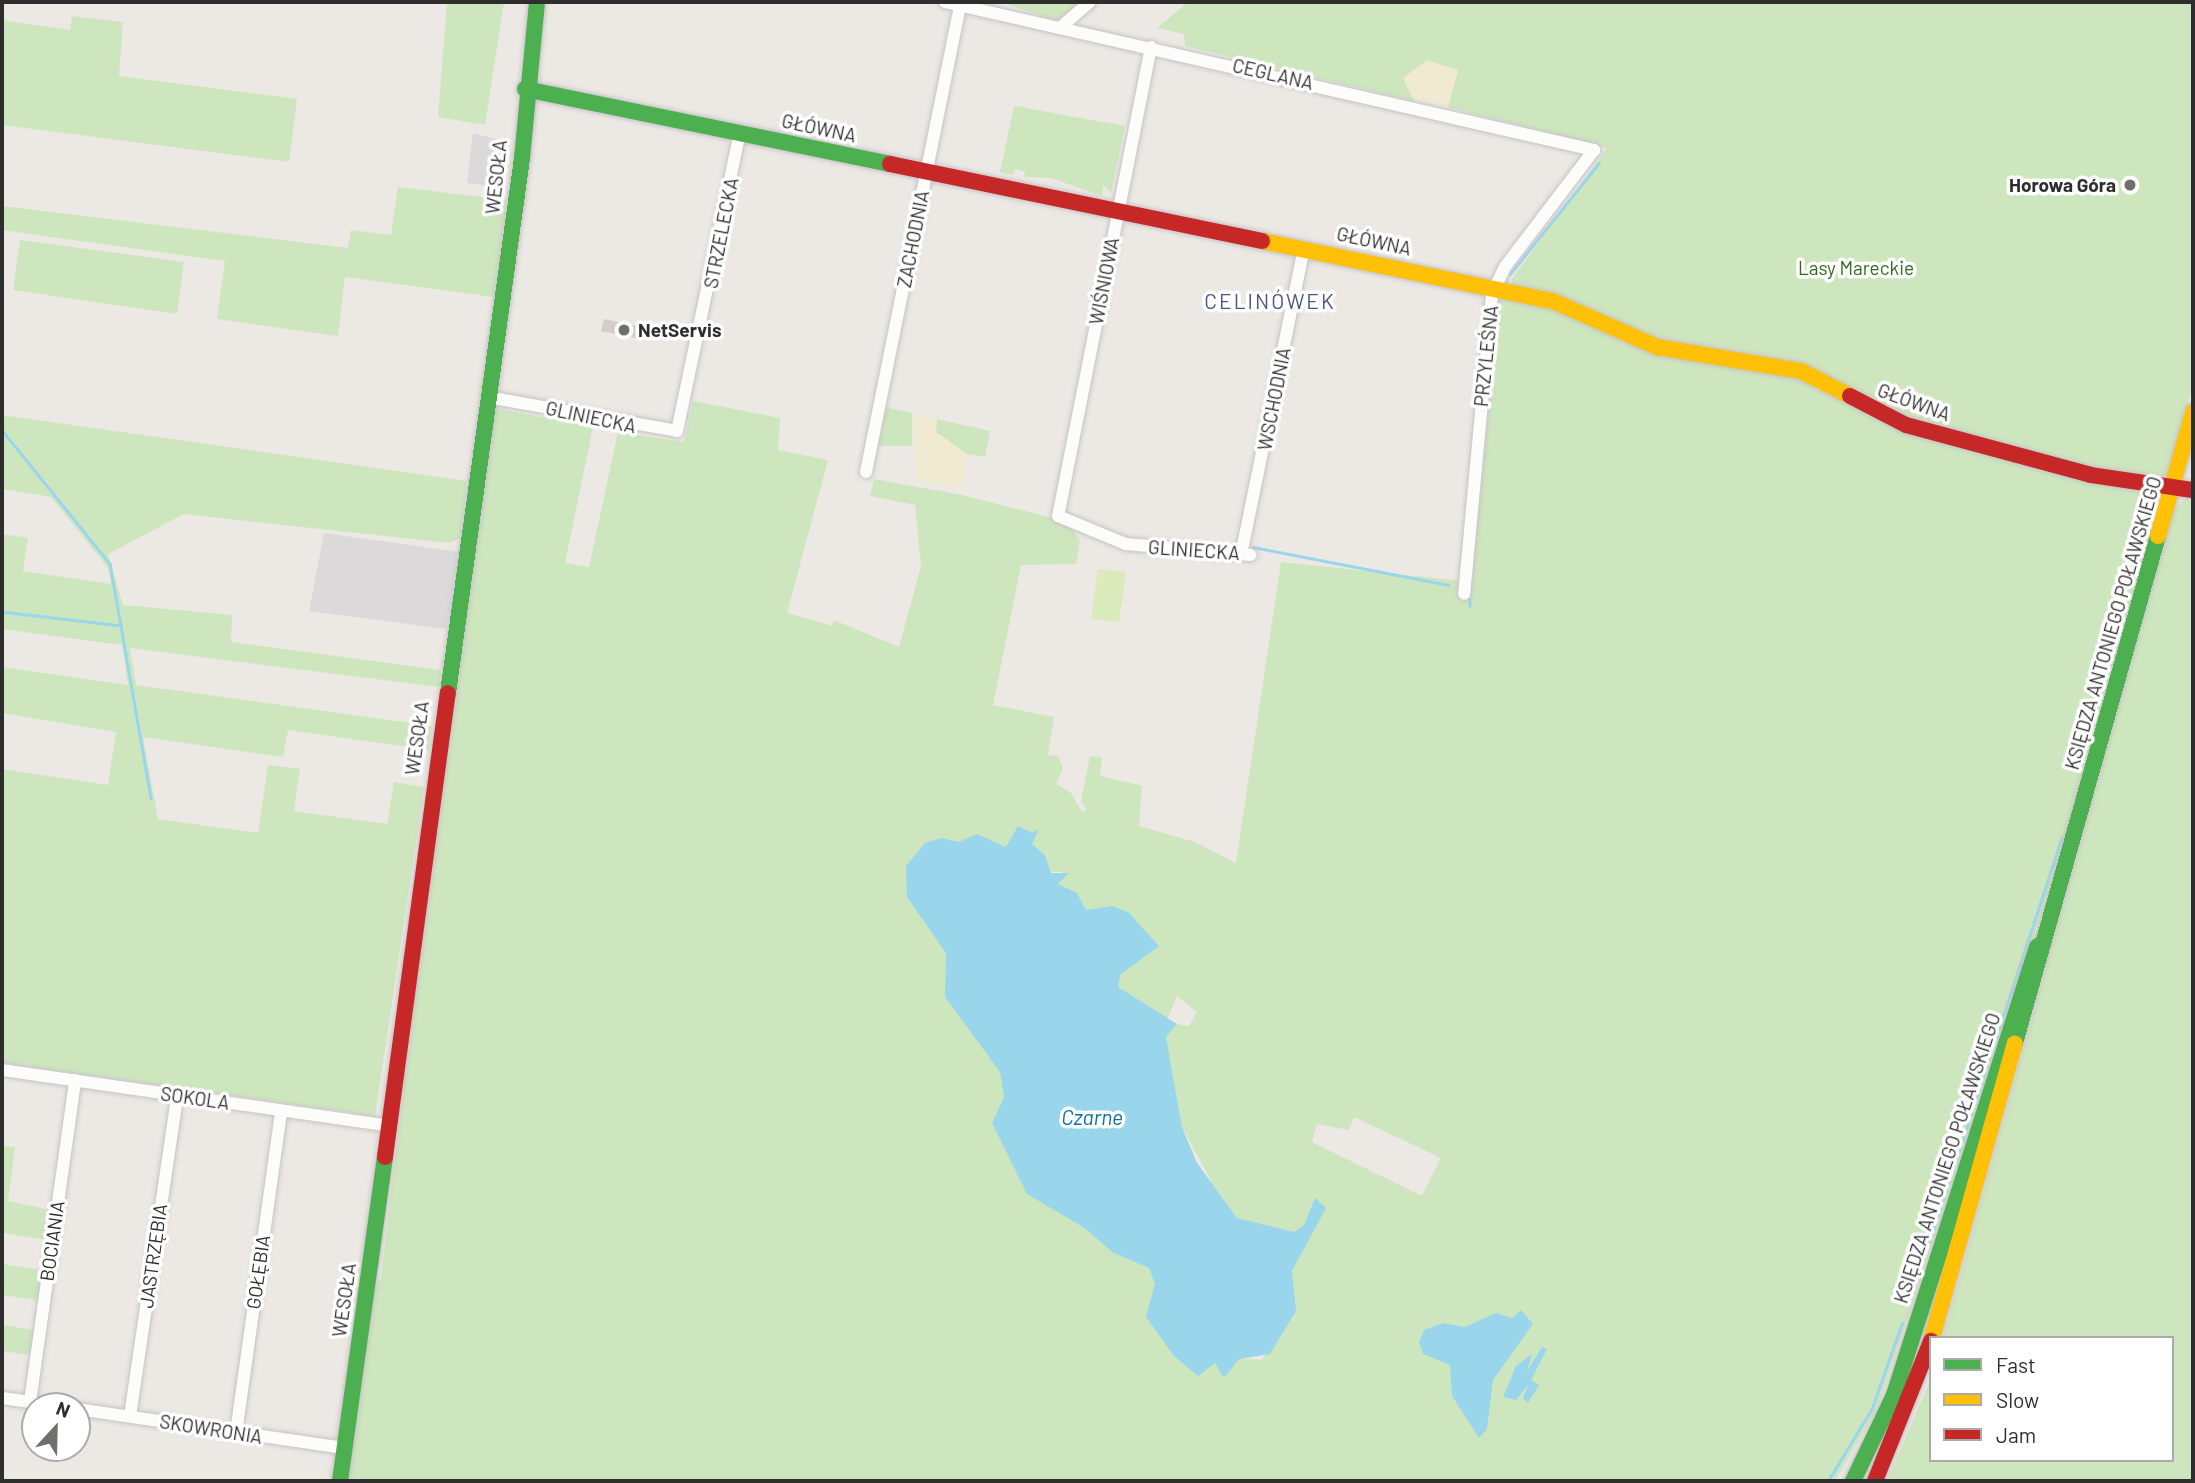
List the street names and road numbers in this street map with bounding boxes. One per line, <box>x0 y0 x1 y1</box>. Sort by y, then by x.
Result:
street label: CEGLANA <box>1230 54 1316 94</box>
street label: GŁÓWNA <box>780 109 858 147</box>
street label: WESOŁA <box>481 139 511 215</box>
street label: STRZELECKA <box>699 176 743 290</box>
street label: ZACHODNIA <box>892 188 934 290</box>
street label: GŁÓWNA <box>1335 222 1413 260</box>
street label: WIŚNIOWA <box>1084 235 1124 327</box>
street label: PRZYLEŚNA <box>1469 304 1503 408</box>
street label: WSCHODNIA <box>1253 346 1295 452</box>
street label: GŁÓWNA <box>1875 378 1953 426</box>
street label: GLINIECKA <box>544 396 638 438</box>
street label: KSIĘDZA ANTONIEGO POŁAWSKIEGO <box>2060 474 2166 772</box>
street label: GLINIECKA <box>1147 535 1241 565</box>
street label: WESOŁA <box>401 700 433 776</box>
street label: KSIĘDZA ANTONIEGO POŁAWSKIEGO <box>1889 1010 2005 1306</box>
street label: SOKOLA <box>159 1082 231 1114</box>
street label: BOCIANIA <box>35 1199 69 1283</box>
street label: JASTRZĘBIA <box>134 1202 172 1310</box>
street label: GOŁĘBIA <box>242 1233 274 1311</box>
street label: WESOŁA <box>328 1262 360 1338</box>
street label: SKOWRONIA <box>158 1410 264 1448</box>

